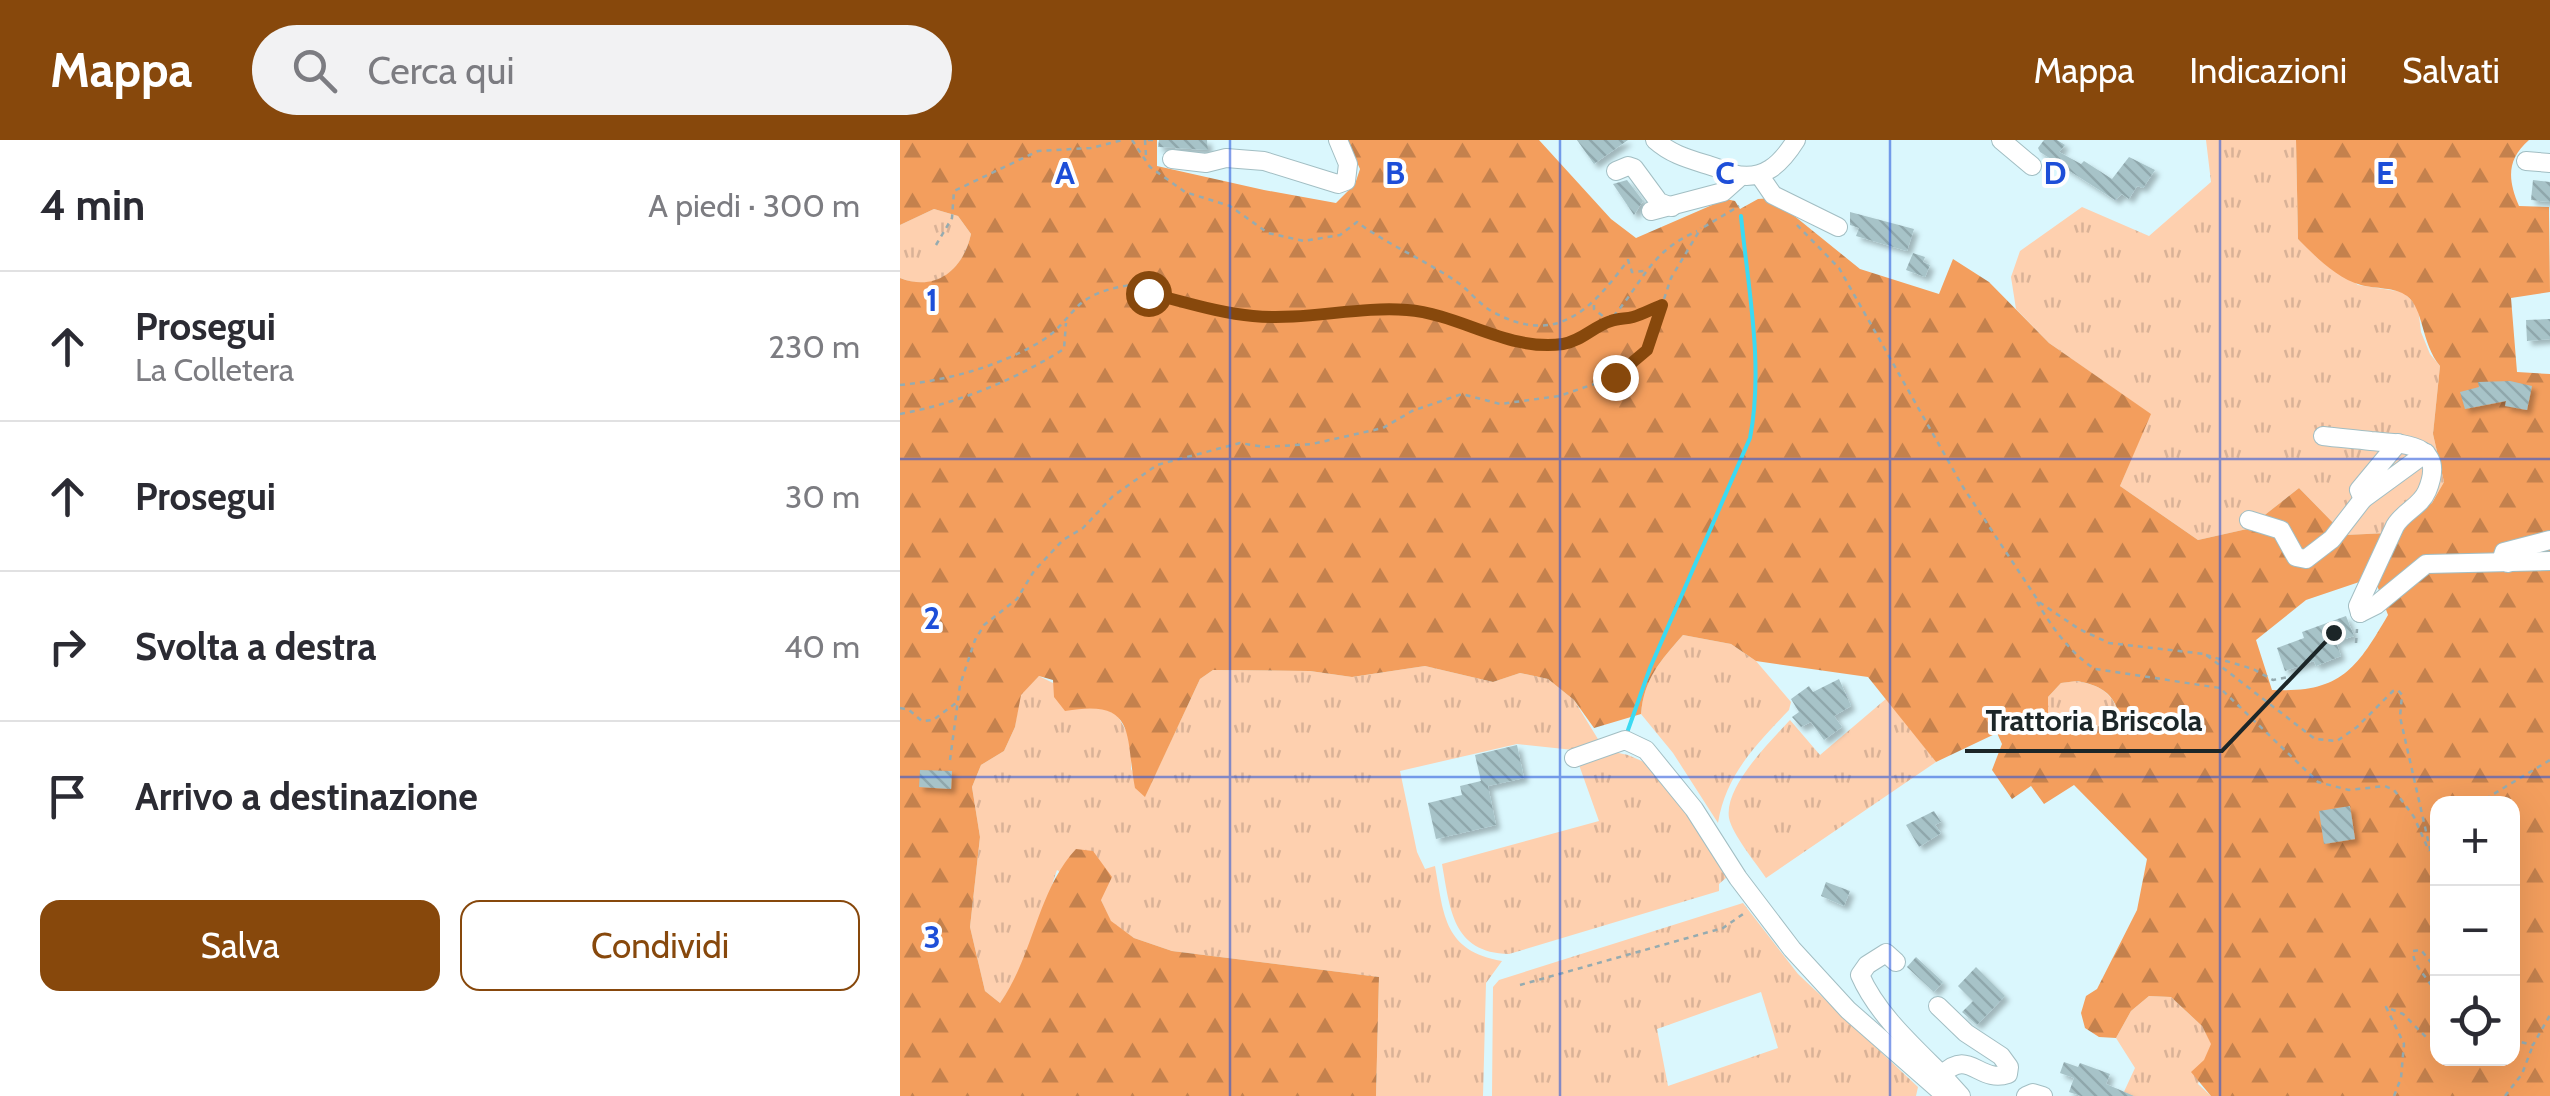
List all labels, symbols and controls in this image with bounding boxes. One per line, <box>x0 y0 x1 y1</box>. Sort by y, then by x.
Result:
search box <box>252 25 952 115</box>
text: Mappa <box>50 41 192 99</box>
icon: search <box>287 43 342 98</box>
text: Cerca qui <box>367 47 514 94</box>
text: Mappa <box>2033 49 2134 92</box>
text: Indicazioni <box>2189 49 2347 92</box>
text: Salvati <box>2402 49 2500 92</box>
text: A <box>1055 153 1075 192</box>
text: B <box>1385 153 1405 192</box>
text: C <box>1715 153 1735 192</box>
text: D <box>2043 153 2067 192</box>
text: E <box>2376 153 2394 192</box>
text: 4 min <box>40 179 145 231</box>
text: A piedi · 300 m <box>648 186 860 225</box>
route start <box>1126 271 1172 317</box>
text: 1 <box>926 280 938 319</box>
text: Prosegui <box>135 303 276 350</box>
icon: ahead <box>40 319 95 374</box>
text: 230 m <box>768 327 860 366</box>
text: La Colletera <box>135 350 294 389</box>
route end <box>1593 355 1639 401</box>
icon: ahead <box>40 469 95 524</box>
text: Prosegui <box>135 473 276 520</box>
text: 30 m <box>785 477 860 516</box>
text: 2 <box>924 598 940 637</box>
icon: right <box>40 619 95 674</box>
text: Svolta a destra <box>135 623 376 670</box>
text: 40 m <box>784 627 860 666</box>
callout: Trattoria Briscola <box>1965 691 2222 751</box>
text: Trattoria Briscola <box>1986 702 2203 739</box>
icon: arrive <box>40 769 95 824</box>
text: Arrivo a destinazione <box>135 773 478 820</box>
map controls <box>2430 796 2520 1066</box>
button: + <box>2430 796 2520 886</box>
button: − <box>2430 886 2520 976</box>
button: Salva <box>40 900 440 991</box>
button: Condividi <box>460 900 860 991</box>
text: 3 <box>923 917 941 956</box>
button: locate <box>2430 976 2520 1066</box>

